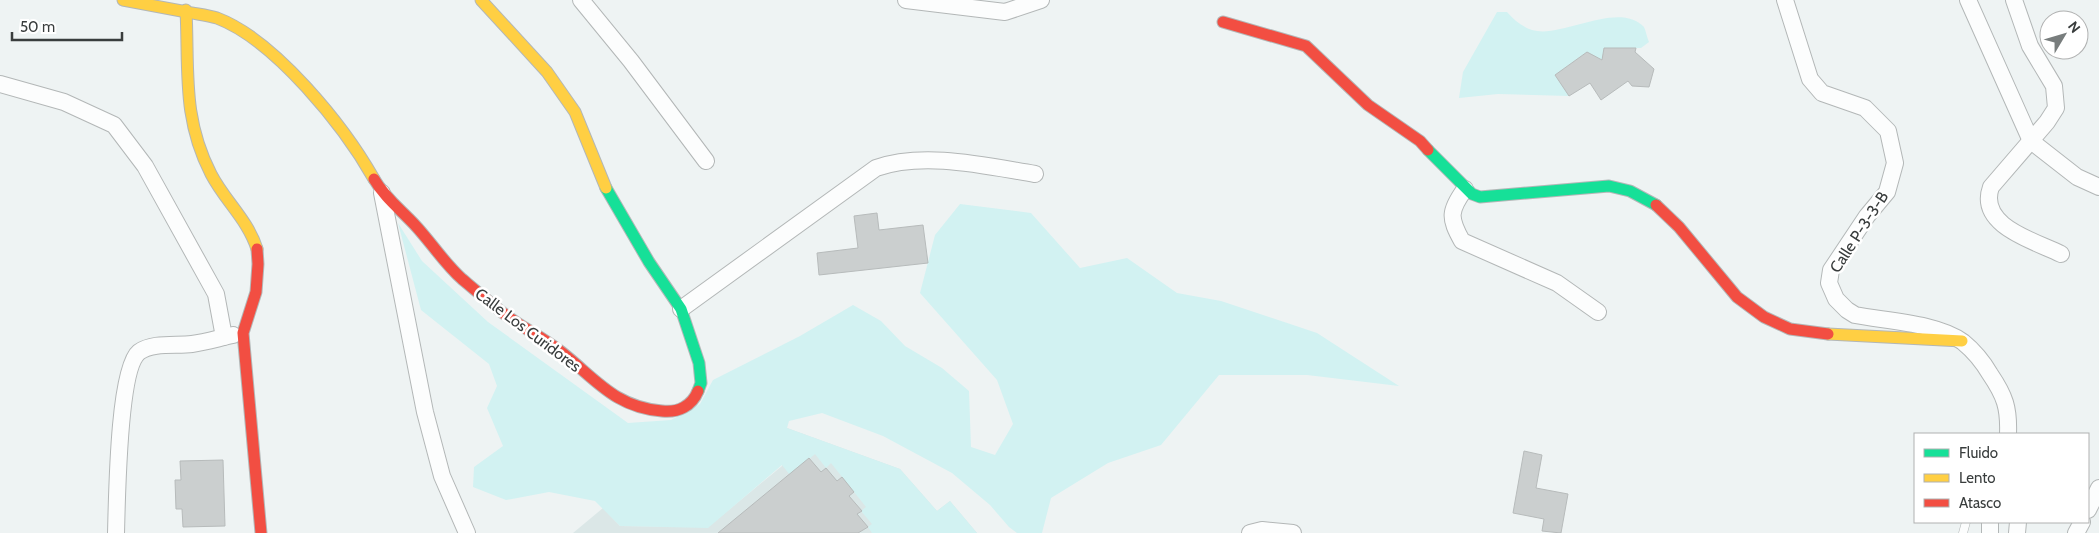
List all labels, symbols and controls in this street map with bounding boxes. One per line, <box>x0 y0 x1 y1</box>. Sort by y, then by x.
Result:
scale bar <box>12 10 122 42</box>
north arrow <box>2039 10 2089 60</box>
text: 50 m <box>20 18 55 36</box>
text: N <box>2064 18 2084 36</box>
street label: Calle P-3-3-B <box>1826 188 1892 276</box>
street label: Calle Los Curidores <box>471 284 585 376</box>
legend <box>1914 433 2089 523</box>
text: Fluido <box>1959 444 1998 462</box>
text: Lento <box>1959 469 1996 487</box>
text: Atasco <box>1959 494 2001 512</box>

